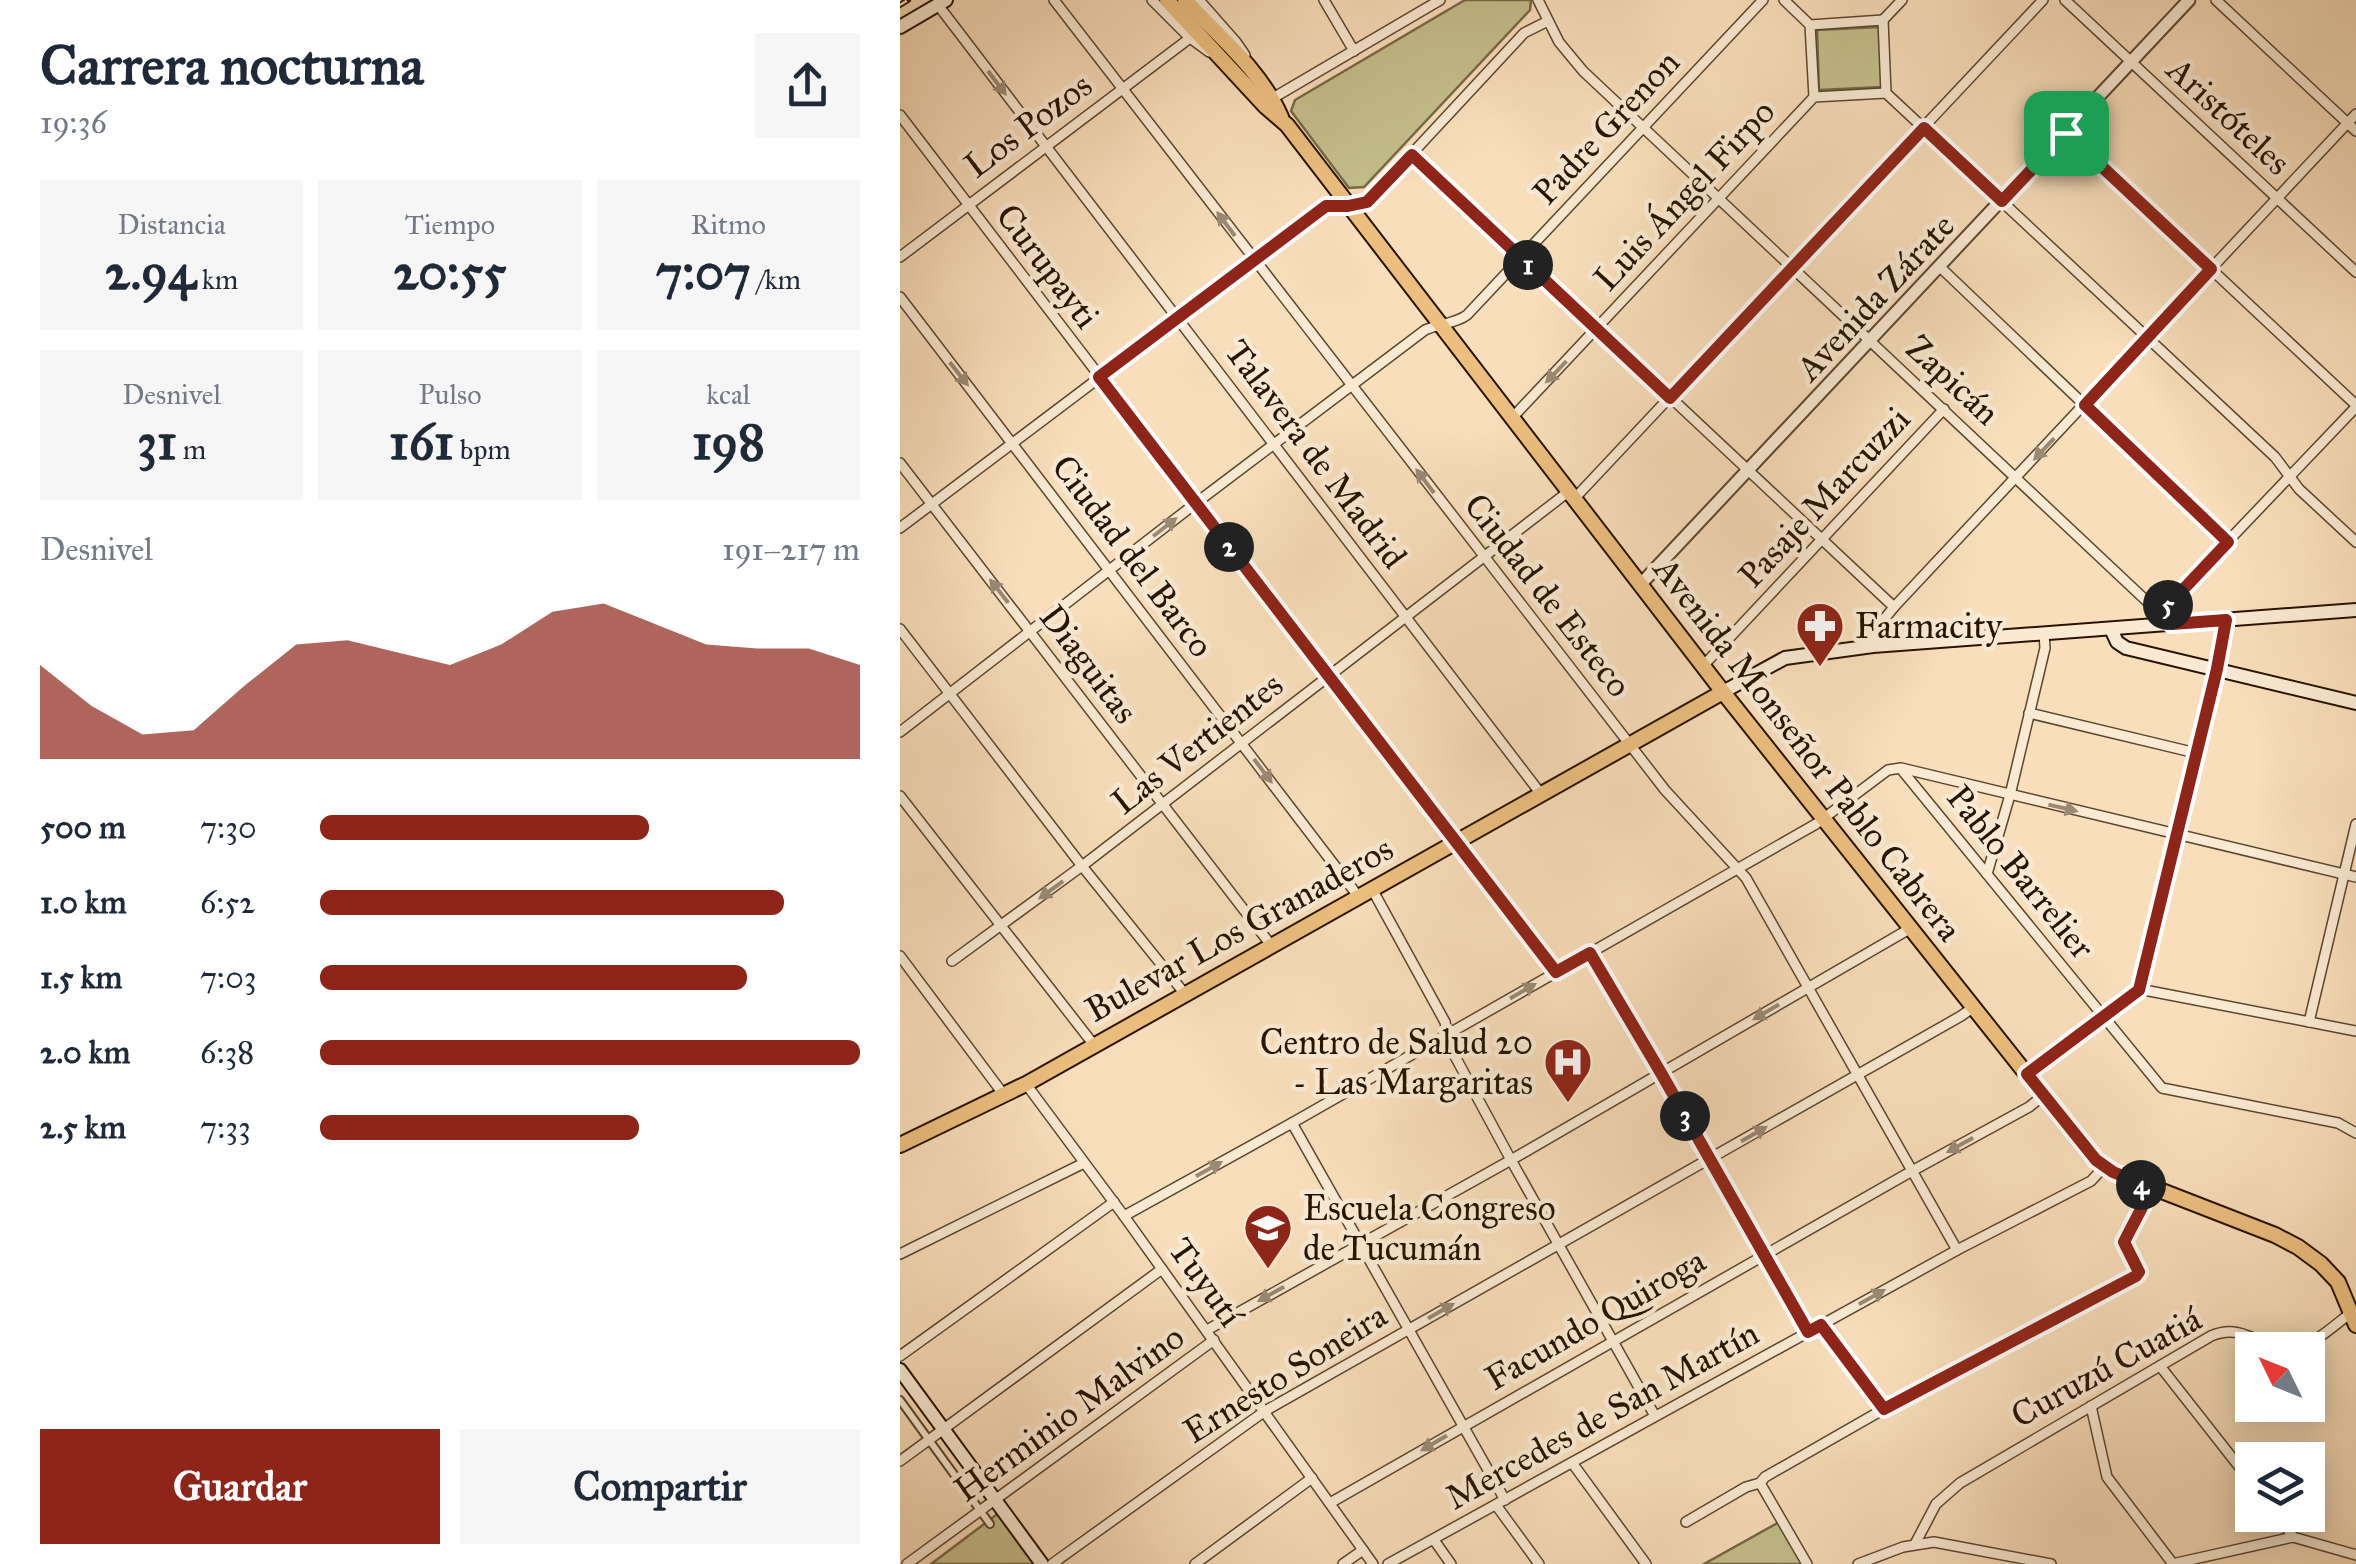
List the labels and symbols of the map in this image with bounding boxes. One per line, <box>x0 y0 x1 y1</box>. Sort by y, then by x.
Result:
street label: Padre Grenon <box>1524 41 1689 214</box>
street label: Aristóteles <box>2157 47 2299 184</box>
street label: Los Pozos <box>956 64 1100 187</box>
one-way arrow <box>986 70 1007 96</box>
street label: Luis Ángel Firpo <box>1584 90 1784 300</box>
pin <box>2024 91 2109 176</box>
street label: Curupayti <box>987 196 1109 337</box>
street label: Avenida Zárate <box>1786 205 1964 391</box>
one-way arrow <box>1217 211 1237 237</box>
pin: 1 <box>1503 240 1553 290</box>
street label: Zapicán <box>1897 326 2008 434</box>
street label: Talavera de Madrid <box>1216 331 1416 577</box>
one-way arrow <box>1544 359 1568 383</box>
one-way arrow <box>949 361 969 387</box>
street label: Pasaje Marcuzzi <box>1730 398 1919 597</box>
one-way arrow <box>2033 436 2056 460</box>
street label: Ciudad del Barco <box>1043 447 1223 666</box>
one-way arrow <box>1415 468 1436 494</box>
street label: Ciudad de Esteco <box>1455 485 1640 706</box>
one-way arrow <box>1152 517 1178 538</box>
pin: 2 <box>1204 522 1254 572</box>
street label: Avenida Monseñor Pablo Cabrera <box>1643 547 1971 950</box>
one-way arrow <box>989 578 1009 604</box>
pin: 5 <box>2143 580 2193 630</box>
street label: Diaguitas <box>1030 597 1147 732</box>
pharmacy icon: Farmacity <box>1794 600 1846 668</box>
place label: Farmacity <box>1855 605 2003 648</box>
street label: Las Vertientes <box>1103 663 1292 824</box>
one-way arrow <box>1252 758 1273 784</box>
street label: Pablo Barrelier <box>1938 777 2104 968</box>
one-way arrow <box>2048 800 2079 816</box>
street label: Bulevar Los Granaderos <box>1078 827 1400 1032</box>
one-way arrow <box>1038 879 1064 899</box>
one-way arrow <box>1509 983 1537 1001</box>
one-way arrow <box>1752 1004 1781 1021</box>
place label: Centro de Salud 20 - Las Margaritas <box>1260 1021 1533 1104</box>
hospital icon: Centro de Salud 20 - Las Margaritas <box>1542 1036 1594 1104</box>
pin: 3 <box>1660 1091 1710 1141</box>
one-way arrow <box>1740 1126 1769 1143</box>
one-way arrow <box>1946 1135 1974 1153</box>
one-way arrow <box>1195 1160 1224 1177</box>
pin: 4 <box>2116 1160 2166 1210</box>
place label: Escuela Congreso de Tucumán <box>1303 1187 1556 1270</box>
school or university icon: Escuela Congreso de Tucumán <box>1242 1202 1294 1270</box>
street label: Tuyutí <box>1159 1230 1253 1336</box>
street label: Facundo Quiroga <box>1477 1239 1713 1400</box>
one-way arrow <box>1257 1285 1285 1303</box>
one-way arrow <box>1857 1289 1886 1306</box>
street label: Ernesto Soneira <box>1176 1294 1395 1453</box>
street label: Curuzú Cuatiá <box>2004 1297 2209 1437</box>
one-way arrow <box>1427 1302 1455 1320</box>
street label: Mercedes de San Martín <box>1438 1311 1766 1519</box>
street label: Herminio Malvino <box>946 1316 1193 1511</box>
north arrow <box>2235 1332 2325 1422</box>
one-way arrow <box>1420 1434 1448 1451</box>

